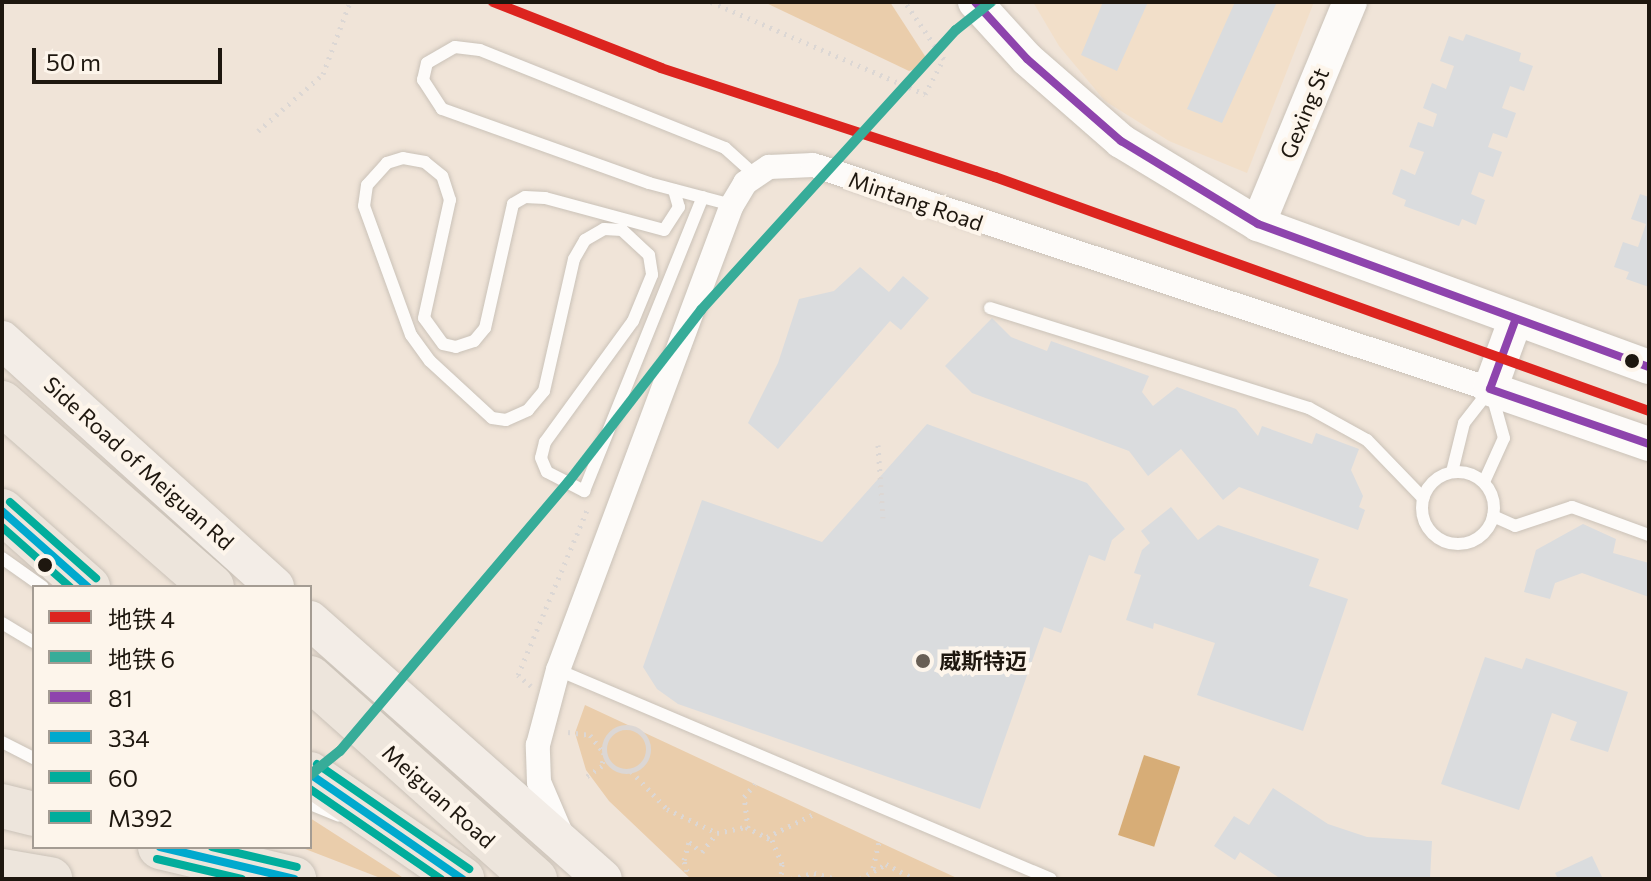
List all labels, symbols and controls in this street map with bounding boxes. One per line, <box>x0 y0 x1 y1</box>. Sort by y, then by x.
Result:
scale bar <box>36 32 226 82</box>
text: 50 m <box>46 47 101 76</box>
street label: Gexing St <box>1274 64 1334 162</box>
street label: Mintang Road <box>846 166 986 236</box>
unlabelled marker <box>1624 353 1640 369</box>
street label: Side Road of Meiguan Rd <box>39 371 239 555</box>
unlabelled marker <box>37 557 53 573</box>
legend <box>32 585 312 849</box>
text: 地铁 4 <box>108 604 175 633</box>
text: 地铁 6 <box>108 644 175 673</box>
place label: 威斯特迈 <box>939 648 1027 674</box>
marker: 威斯特迈 <box>914 652 932 670</box>
text: 81 <box>108 683 133 712</box>
text: 334 <box>108 723 150 752</box>
street label: Meiguan Road <box>377 739 501 853</box>
text: 60 <box>108 763 138 792</box>
text: M392 <box>108 803 172 832</box>

